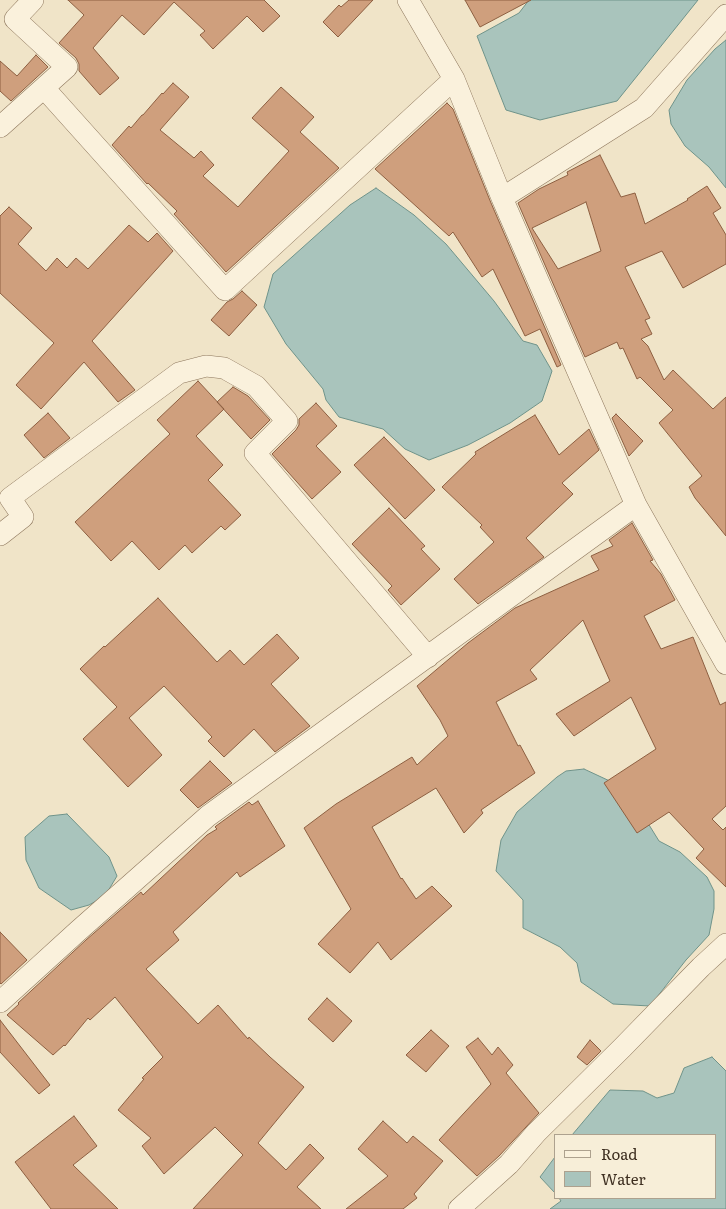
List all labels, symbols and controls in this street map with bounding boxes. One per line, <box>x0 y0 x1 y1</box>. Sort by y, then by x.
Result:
legend <box>554 1134 716 1199</box>
text: Road <box>601 1142 637 1165</box>
text: Water <box>601 1167 646 1190</box>

